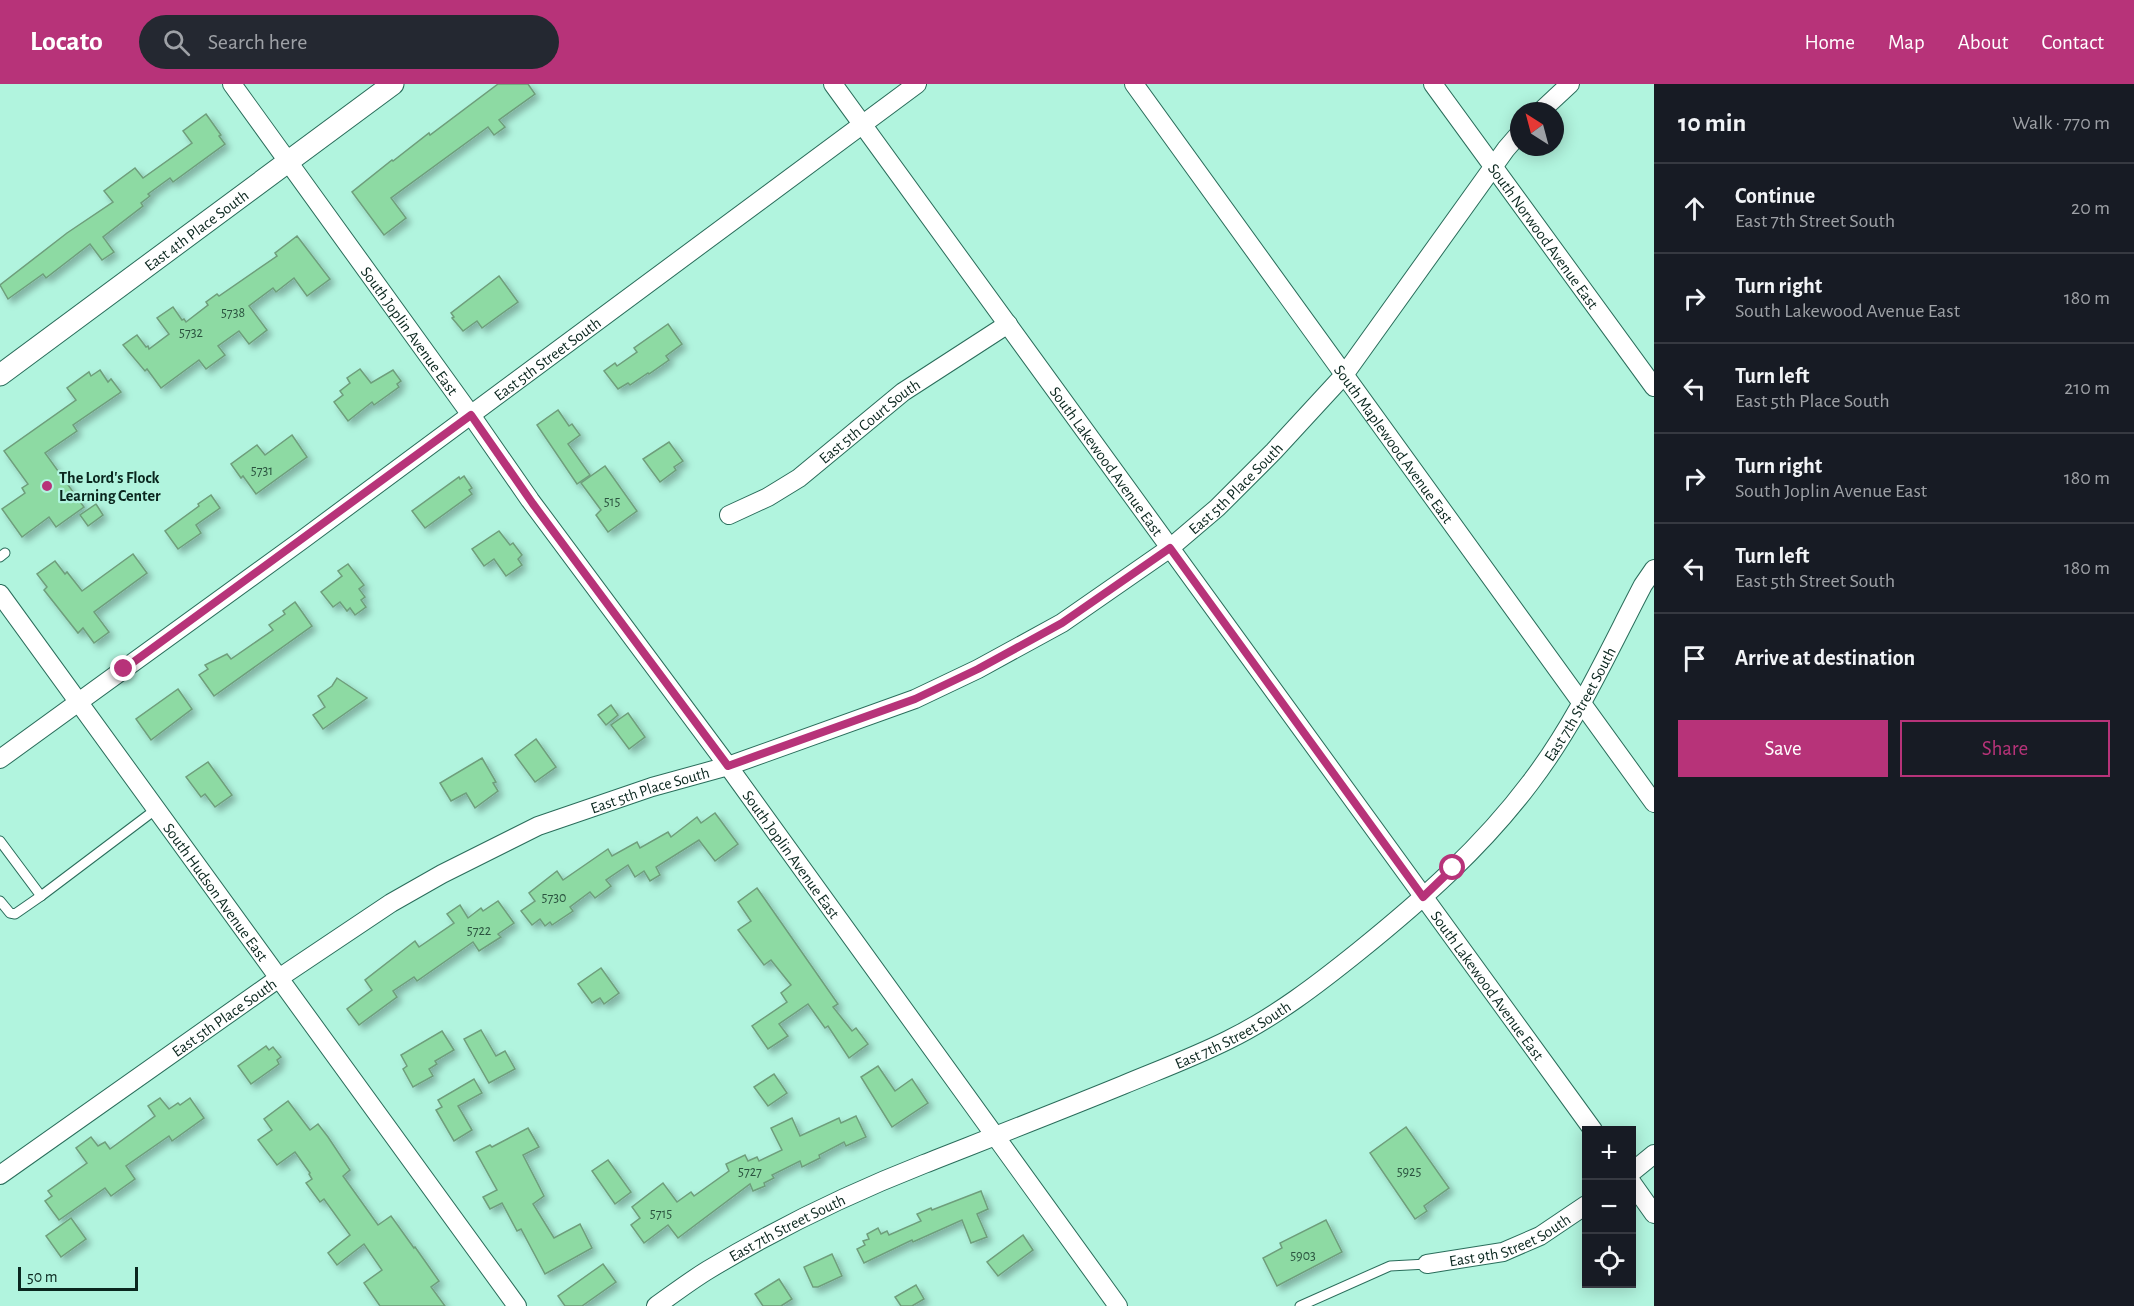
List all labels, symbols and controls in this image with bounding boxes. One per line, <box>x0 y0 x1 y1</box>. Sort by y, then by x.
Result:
search box <box>139 15 559 69</box>
icon: search <box>160 26 193 59</box>
text: Locato <box>30 28 103 56</box>
text: Search here <box>208 31 307 53</box>
text: Home <box>1804 32 1855 53</box>
text: Map <box>1888 32 1925 53</box>
text: About <box>1958 32 2008 53</box>
text: Contact <box>2041 32 2104 53</box>
north arrow <box>1510 102 1564 156</box>
text: 10 min <box>1678 110 1746 136</box>
text: Walk · 770 m <box>2012 113 2110 133</box>
street label: South Norwood Avenue East <box>1485 161 1601 312</box>
text: Continue <box>1735 185 1815 207</box>
street label: East 4th Place South <box>142 187 252 274</box>
icon: ahead <box>1678 192 1711 225</box>
text: 20 m <box>2071 198 2110 218</box>
text: East 7th Street South <box>1735 211 1895 231</box>
street label: South Joplin Avenue East <box>358 264 461 398</box>
text: Turn right <box>1735 275 1822 297</box>
icon: right <box>1678 282 1711 315</box>
text: 180 m <box>2064 288 2110 308</box>
text: South Lakewood Avenue East <box>1735 301 1960 321</box>
house number: 5738 <box>221 306 245 320</box>
street label: East 5th Street South <box>491 315 604 404</box>
house number: 5732 <box>179 326 203 340</box>
street label: South Maplewood Avenue East <box>1331 362 1456 526</box>
text: Turn left <box>1735 365 1809 387</box>
icon: left <box>1678 372 1711 405</box>
street label: East 5th Court South <box>816 376 923 467</box>
text: 210 m <box>2064 378 2110 398</box>
street label: South Lakewood Avenue East <box>1047 384 1166 539</box>
text: East 5th Place South <box>1735 391 1890 411</box>
street label: East 5th Place South <box>1186 440 1286 538</box>
text: Turn right <box>1735 455 1822 477</box>
icon: right <box>1678 462 1711 495</box>
house number: 5731 <box>251 464 273 478</box>
text: 180 m <box>2064 468 2110 488</box>
place label: The Lord's Flock Learning Center <box>59 470 161 504</box>
marker: The Lord's Flock Learning Center <box>40 479 54 493</box>
text: South Joplin Avenue East <box>1735 481 1927 501</box>
house number: 515 <box>604 495 620 509</box>
text: Turn left <box>1735 545 1809 567</box>
icon: left <box>1678 552 1711 585</box>
text: 180 m <box>2064 558 2110 578</box>
text: East 5th Street South <box>1735 571 1895 591</box>
icon: arrive <box>1678 642 1711 675</box>
street label: East 7th Street South <box>1541 645 1619 764</box>
text: Arrive at destination <box>1735 647 1915 669</box>
route end <box>110 655 136 681</box>
button: Save <box>1678 720 1888 777</box>
button: Share <box>1900 720 2110 777</box>
street label: East 5th Place South <box>588 765 711 816</box>
street label: South Joplin Avenue East <box>739 788 842 922</box>
street label: South Hudson Avenue East <box>160 820 271 964</box>
route start <box>1439 854 1465 880</box>
house number: 5730 <box>542 891 566 905</box>
street label: South Lakewood Avenue East <box>1428 908 1546 1063</box>
house number: 5722 <box>467 924 491 938</box>
street label: East 5th Place South <box>169 976 280 1060</box>
street label: East 7th Street South <box>1173 998 1294 1072</box>
map controls <box>1582 1126 1636 1288</box>
button: + <box>1582 1126 1636 1180</box>
house number: 5727 <box>738 1165 762 1179</box>
house number: 5925 <box>1397 1165 1421 1179</box>
button: − <box>1582 1180 1636 1234</box>
street label: East 7th Street South <box>726 1192 848 1265</box>
house number: 5715 <box>650 1207 672 1221</box>
street label: East 9th Street South <box>1448 1211 1573 1269</box>
button: locate <box>1582 1234 1636 1288</box>
house number: 5903 <box>1290 1249 1316 1263</box>
scale bar <box>18 1264 138 1292</box>
text: 50 m <box>27 1269 58 1285</box>

